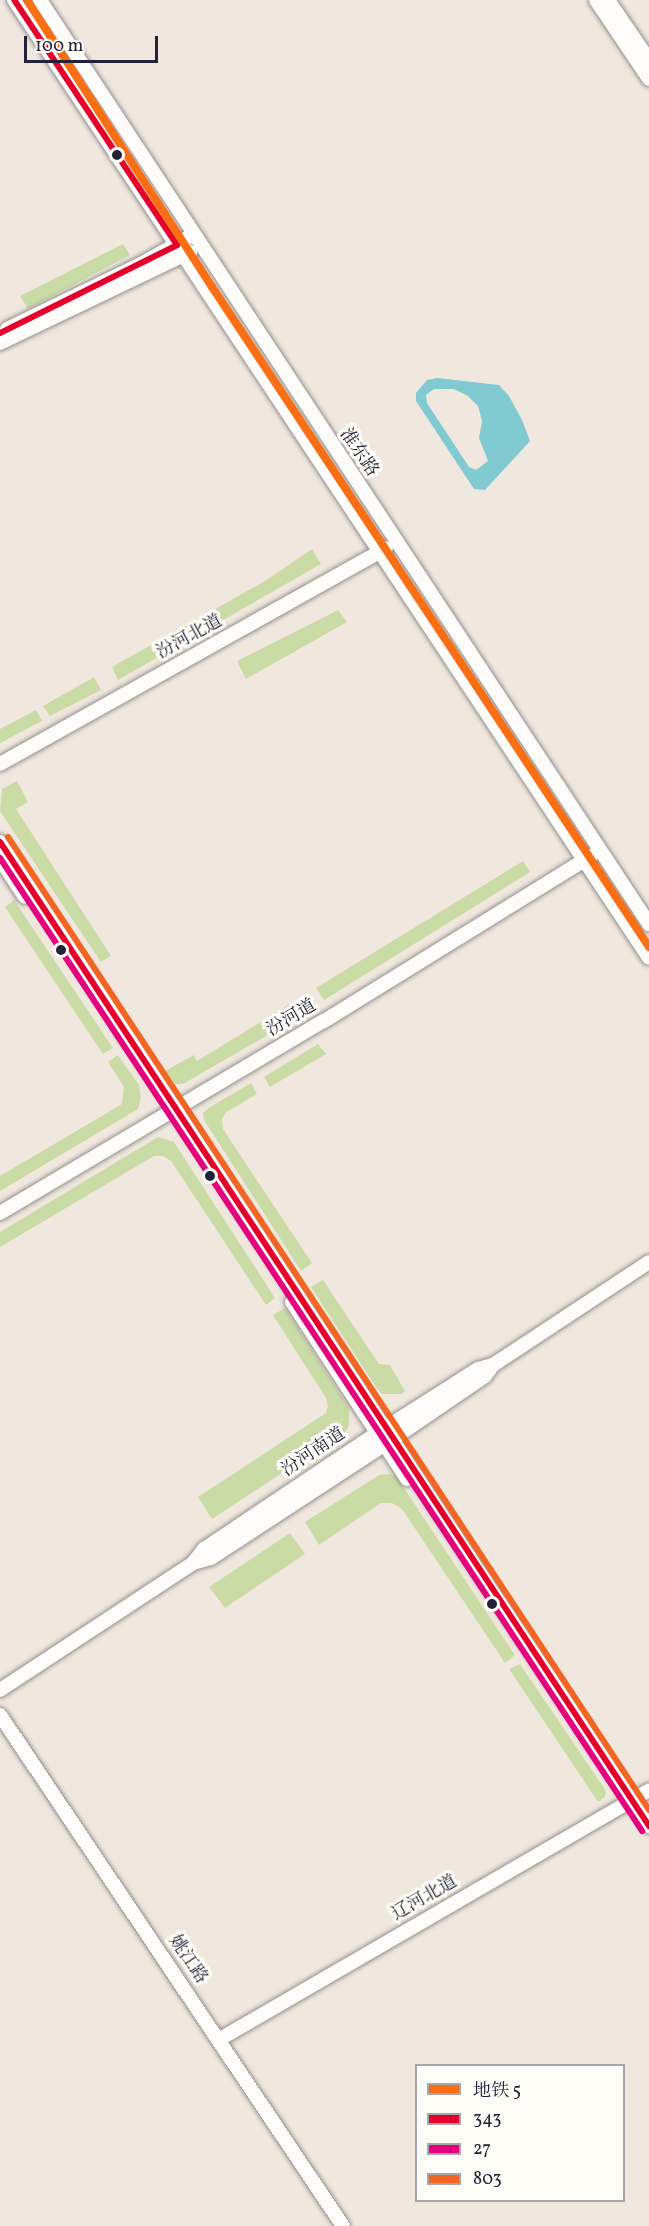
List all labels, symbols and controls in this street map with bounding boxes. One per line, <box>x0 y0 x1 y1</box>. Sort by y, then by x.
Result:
scale bar <box>27 24 160 62</box>
text: 100 m <box>35 34 84 59</box>
unlabelled marker <box>111 149 123 161</box>
street label: 淮东路 <box>334 425 382 481</box>
street label: 汾河北道 <box>153 611 227 665</box>
unlabelled marker <box>55 944 67 956</box>
street label: 汾河道 <box>263 996 321 1042</box>
unlabelled marker <box>204 1170 216 1182</box>
street label: 汾河南道 <box>278 1424 350 1482</box>
unlabelled marker <box>486 1598 498 1610</box>
street label: 辽河北道 <box>388 1872 462 1926</box>
street label: 姚江路 <box>163 1932 211 1988</box>
legend <box>415 2064 625 2202</box>
text: 地铁 5 <box>473 2079 521 2104</box>
text: 343 <box>473 2107 502 2132</box>
text: 27 <box>473 2137 491 2162</box>
text: 803 <box>473 2167 502 2192</box>

